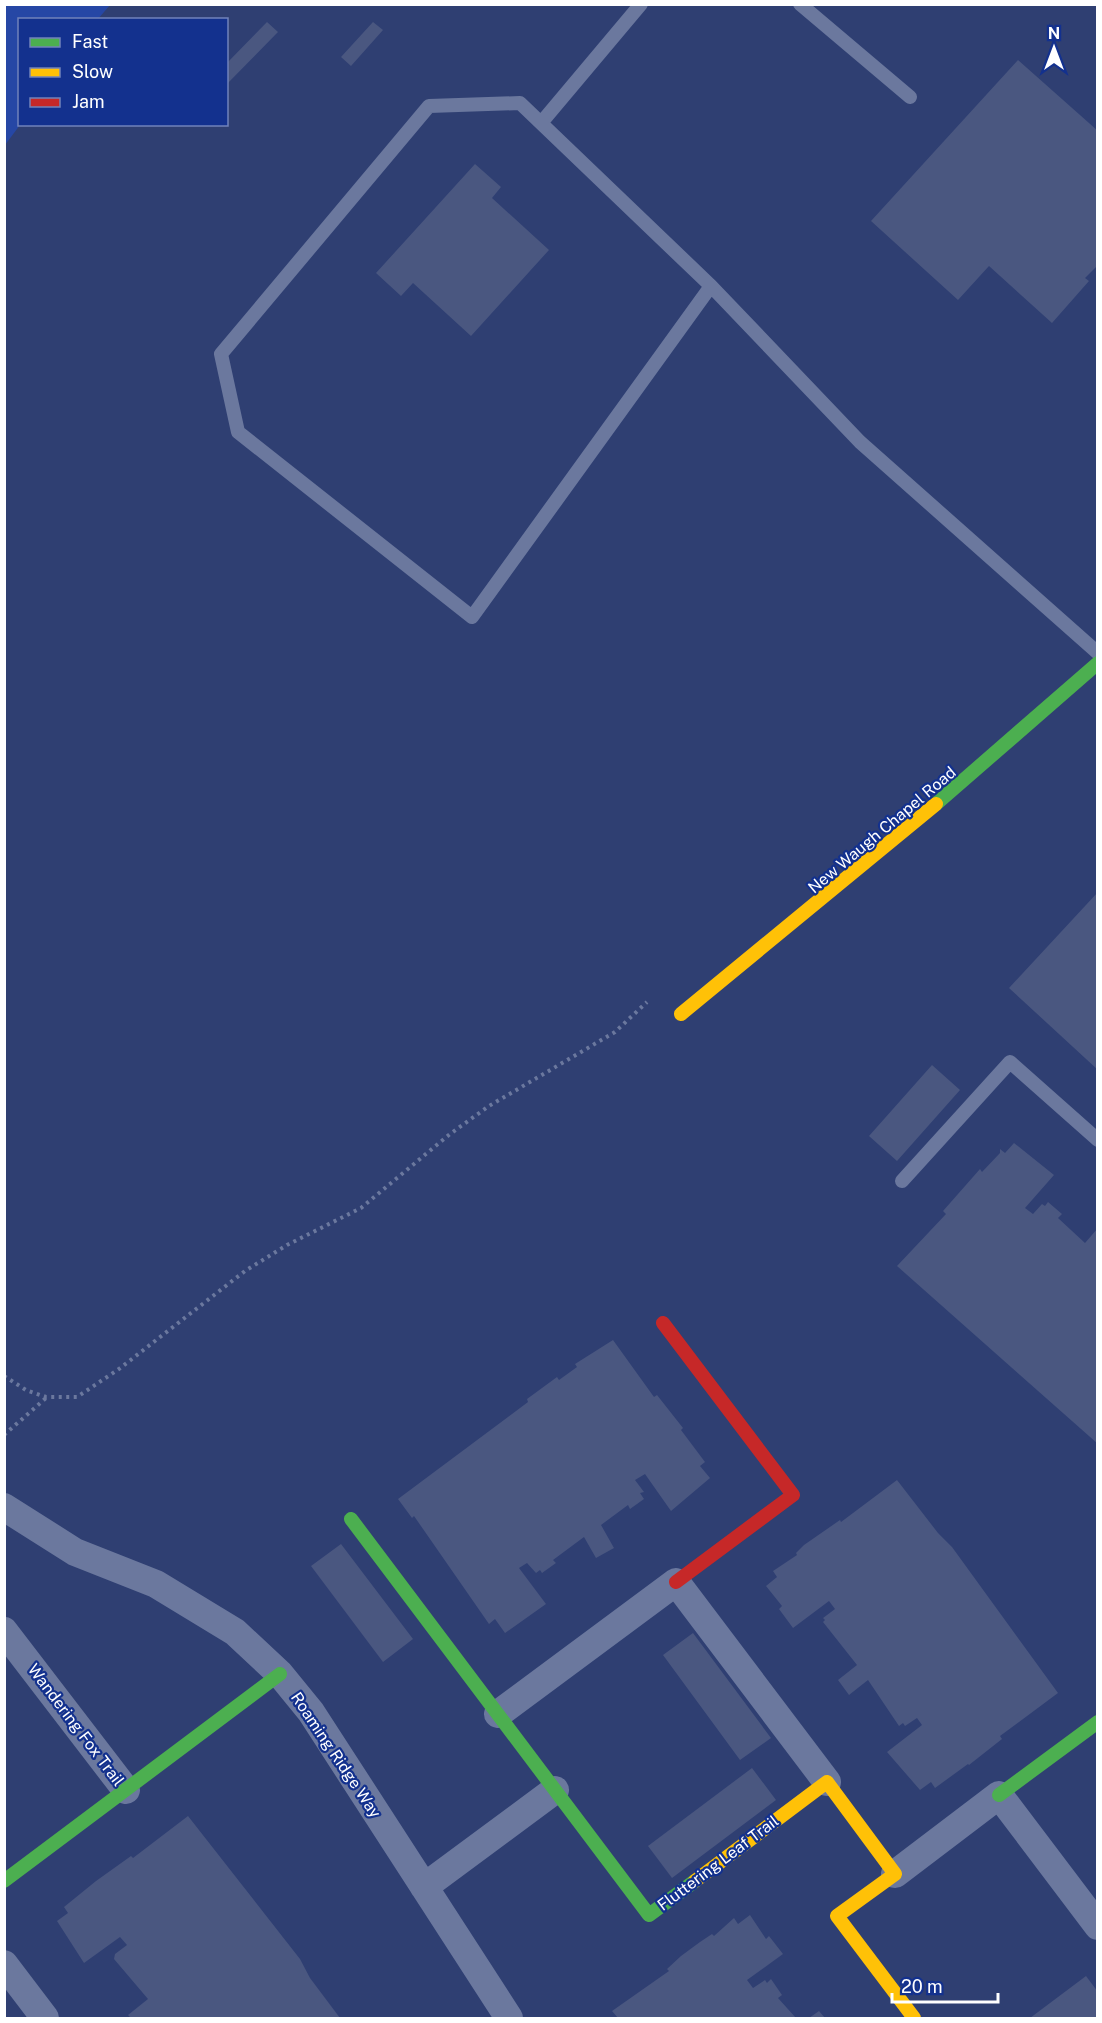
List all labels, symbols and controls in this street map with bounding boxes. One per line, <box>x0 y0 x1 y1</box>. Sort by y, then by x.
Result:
legend <box>18 18 228 126</box>
north arrow <box>1024 18 1084 78</box>
text: N <box>1048 24 1060 43</box>
text: Fast <box>72 31 108 52</box>
text: Slow <box>72 61 113 82</box>
text: Jam <box>72 91 105 112</box>
street label: New Waugh Chapel Road <box>804 763 960 897</box>
street label: Wandering Fox Trail <box>24 1660 128 1790</box>
street label: Roaming Ridge Way <box>287 1689 385 1822</box>
street label: Fluttering Leaf Trail <box>654 1811 782 1915</box>
scale bar <box>892 1966 998 2004</box>
text: 20 m <box>901 1976 943 1997</box>

